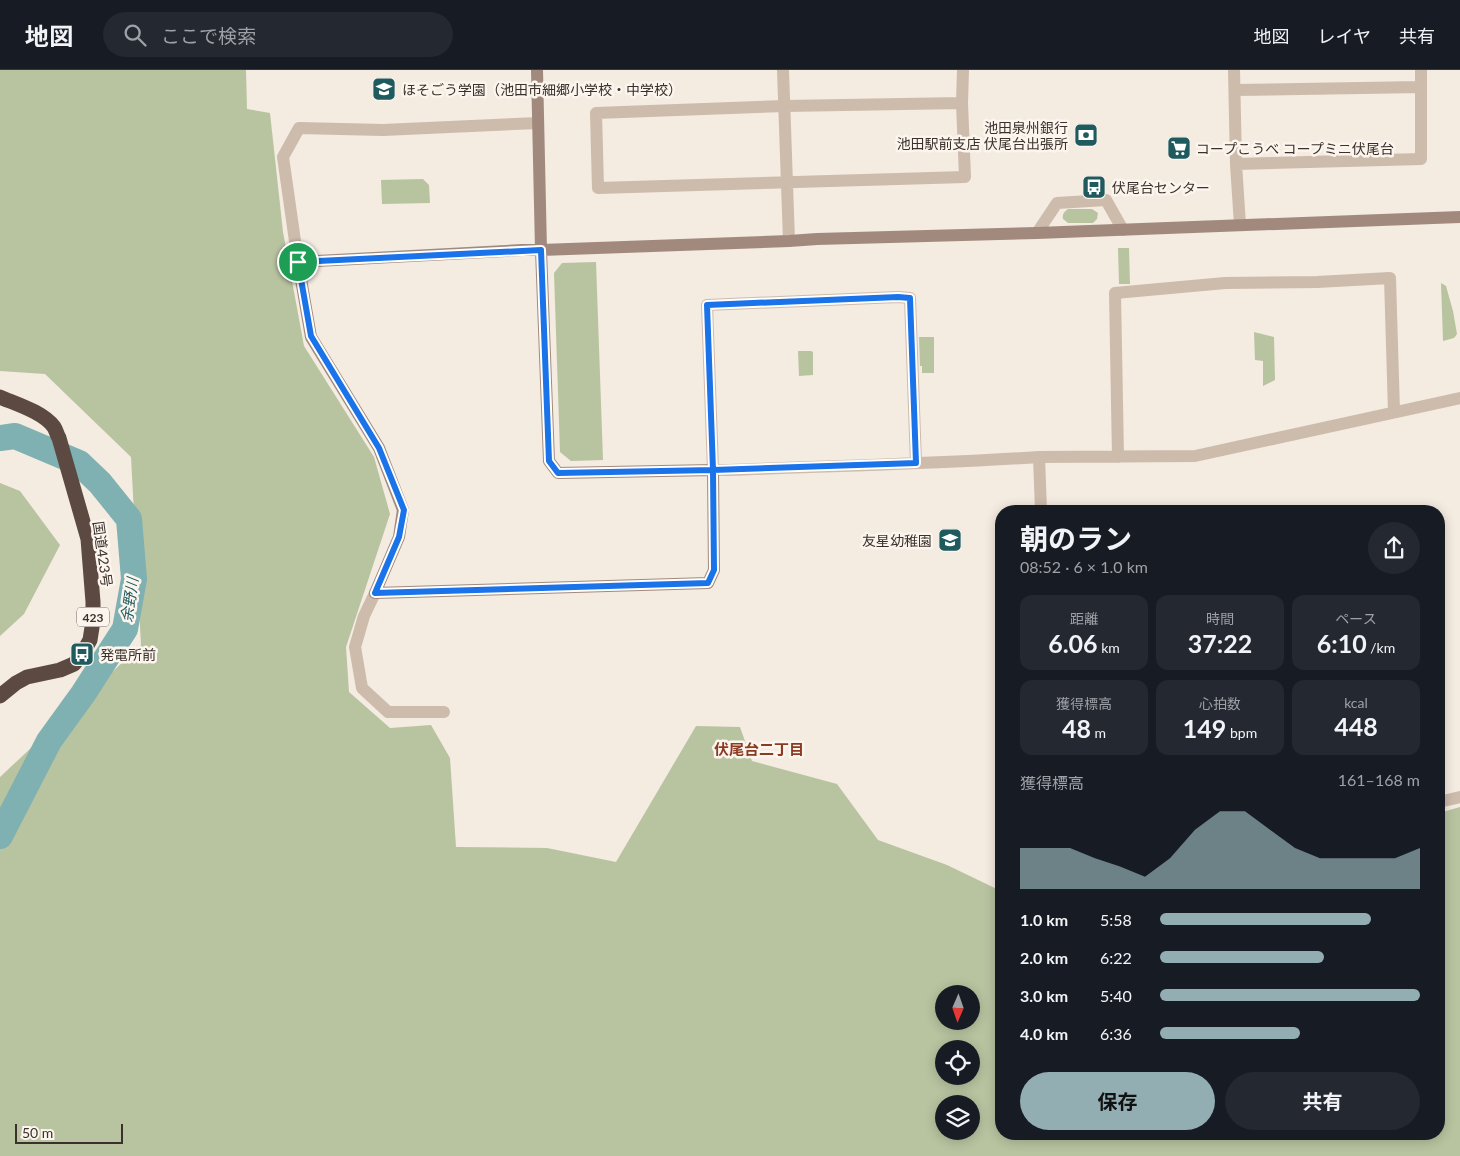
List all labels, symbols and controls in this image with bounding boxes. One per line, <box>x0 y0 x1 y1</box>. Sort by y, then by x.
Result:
search box <box>103 12 453 57</box>
text: 地図 <box>25 21 73 50</box>
icon: search <box>121 21 149 49</box>
text: ここで検索 <box>161 24 256 47</box>
text: 地図 <box>1254 25 1290 47</box>
text: レイヤ <box>1318 25 1371 47</box>
text: 共有 <box>1399 25 1435 47</box>
school or university icon: ほそごう学園（池田市細郷小学校・中学校） <box>371 76 397 102</box>
place label: ほそごう学園（池田市細郷小学校・中学校） <box>402 81 682 98</box>
place label: 池田泉州銀行 池田駅前支店 伏尾台出張所 <box>896 119 1068 152</box>
bank icon: 池田泉州銀行 池田駅前支店 伏尾台出張所 <box>1073 122 1099 148</box>
supermarket icon: コープこうべ コープミニ伏尾台 <box>1166 135 1192 161</box>
place label: コープこうべ コープミニ伏尾台 <box>1196 140 1394 157</box>
bus stop icon: 伏尾台センター <box>1081 174 1107 200</box>
place label: 伏尾台センター <box>1112 179 1210 196</box>
pin <box>277 241 319 283</box>
icon: arrive <box>284 248 312 276</box>
street label: 国道423号 <box>90 520 116 588</box>
text: 朝のラン <box>1020 521 1132 555</box>
button: share <box>1368 522 1420 574</box>
school or university icon: 友星幼稚園 <box>937 527 963 553</box>
place label: 友星幼稚園 <box>862 532 932 549</box>
text: 08:52 · 6 × 1.0 km <box>1020 557 1148 576</box>
water label: 余野川 <box>117 574 141 624</box>
road number: 423 <box>77 608 109 626</box>
text: 距離 <box>1070 610 1098 627</box>
text: 時間 <box>1206 610 1234 627</box>
text: ペース <box>1335 610 1377 627</box>
text: 6.06 <box>1048 628 1098 658</box>
text: 37:22 <box>1188 628 1252 658</box>
text: 6:10 <box>1317 628 1367 658</box>
text: km <box>1098 639 1120 656</box>
text: /km <box>1367 639 1395 656</box>
bus stop icon: 発電所前 <box>69 641 95 667</box>
place label: 発電所前 <box>100 646 156 663</box>
text: kcal <box>1344 694 1368 711</box>
text: 獲得標高 <box>1056 695 1112 712</box>
text: 心拍数 <box>1199 695 1241 712</box>
text: 448 <box>1334 711 1378 741</box>
text: 48 <box>1062 713 1091 743</box>
text: 149 <box>1183 713 1226 743</box>
text: m <box>1091 724 1106 741</box>
text: bpm <box>1226 724 1257 741</box>
district label: 伏尾台二丁目 <box>714 740 804 758</box>
text: 161–168 m <box>1338 770 1420 789</box>
text: 獲得標高 <box>1020 773 1084 792</box>
text: 1.0 km <box>1020 910 1068 929</box>
text: 5:58 <box>1100 910 1132 929</box>
text: 2.0 km <box>1020 948 1068 967</box>
text: 6:22 <box>1100 948 1132 967</box>
north arrow <box>935 985 980 1030</box>
map controls <box>935 985 980 1140</box>
text: 3.0 km <box>1020 986 1068 1005</box>
text: 5:40 <box>1100 986 1132 1005</box>
text: 4.0 km <box>1020 1024 1068 1043</box>
text: 6:36 <box>1100 1024 1132 1043</box>
button: locate <box>935 1040 980 1085</box>
button: 保存 <box>1020 1072 1215 1130</box>
button: 共有 <box>1225 1072 1420 1130</box>
button: layers <box>935 1095 980 1140</box>
scale bar <box>15 1121 122 1144</box>
text: 50 m <box>22 1124 53 1141</box>

